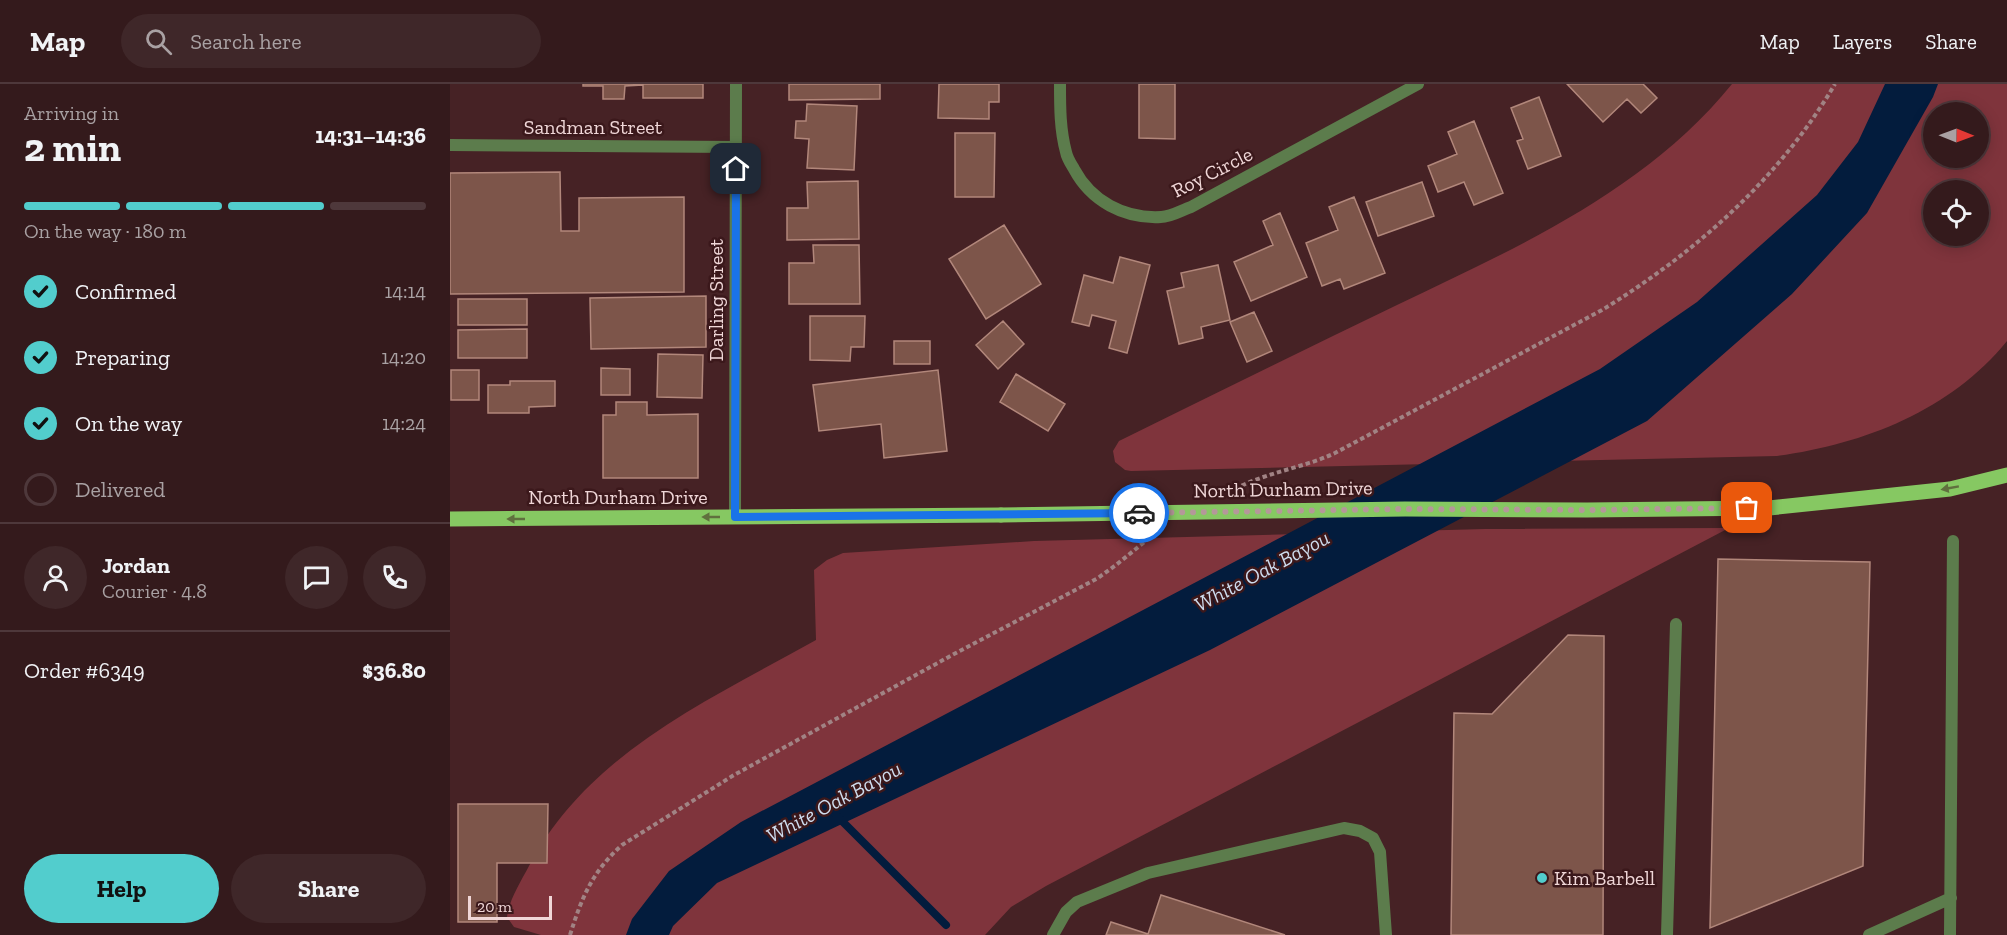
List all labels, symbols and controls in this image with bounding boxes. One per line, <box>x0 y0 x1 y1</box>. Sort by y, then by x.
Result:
search box <box>121 14 541 68</box>
text: Map <box>30 25 85 58</box>
icon: search <box>142 25 175 58</box>
text: Search here <box>190 28 302 55</box>
text: Map <box>1760 29 1800 54</box>
text: Layers <box>1833 29 1892 54</box>
text: Share <box>1925 29 1977 54</box>
text: Arriving in <box>24 101 119 125</box>
north arrow <box>1923 102 1989 168</box>
map controls <box>1923 102 1989 246</box>
street label: Sandman Street <box>524 115 663 139</box>
text: 14:31–14:36 <box>315 122 426 149</box>
text: 2 min <box>24 124 121 171</box>
street label: Roy Circle <box>1168 142 1256 202</box>
pin <box>710 143 761 194</box>
icon: home <box>719 152 752 185</box>
button: locate <box>1923 180 1989 246</box>
text: On the way · 180 m <box>24 219 186 243</box>
street label: Darling Street <box>704 238 728 361</box>
icon: check <box>24 275 57 308</box>
text: Confirmed <box>75 278 176 305</box>
text: 14:14 <box>385 279 426 303</box>
icon: check <box>24 341 57 374</box>
text: Preparing <box>75 344 170 371</box>
text: 14:20 <box>381 345 426 369</box>
icon: check <box>24 407 57 440</box>
text: On the way <box>75 410 182 437</box>
text: 14:24 <box>382 411 426 435</box>
street label: North Durham Drive <box>1193 475 1373 503</box>
text: Delivered <box>75 476 165 503</box>
pin <box>1721 482 1772 533</box>
courier <box>1109 483 1169 543</box>
one-way arrow <box>1940 484 1959 493</box>
street label: North Durham Drive <box>528 485 708 509</box>
icon: bag <box>1730 491 1763 524</box>
icon: car <box>1123 497 1156 530</box>
one-way arrow <box>701 512 720 522</box>
one-way arrow <box>506 514 525 524</box>
water label: White Oak Bayou <box>1190 524 1334 617</box>
button: person <box>24 546 87 609</box>
button: chat <box>285 546 348 609</box>
button: phone <box>363 546 426 609</box>
text: Jordan <box>102 552 170 579</box>
text: Courier · 4.8 <box>102 579 207 603</box>
text: Order #6349 <box>24 657 145 684</box>
text: $36.80 <box>362 657 426 684</box>
water label: White Oak Bayou <box>762 755 906 848</box>
button: Help <box>24 854 219 923</box>
button: Share <box>231 854 426 923</box>
place label: Kim Barbell <box>1554 866 1655 890</box>
marker: Kim Barbell <box>1535 871 1549 885</box>
scale bar <box>468 893 552 920</box>
text: 20 m <box>477 897 512 916</box>

